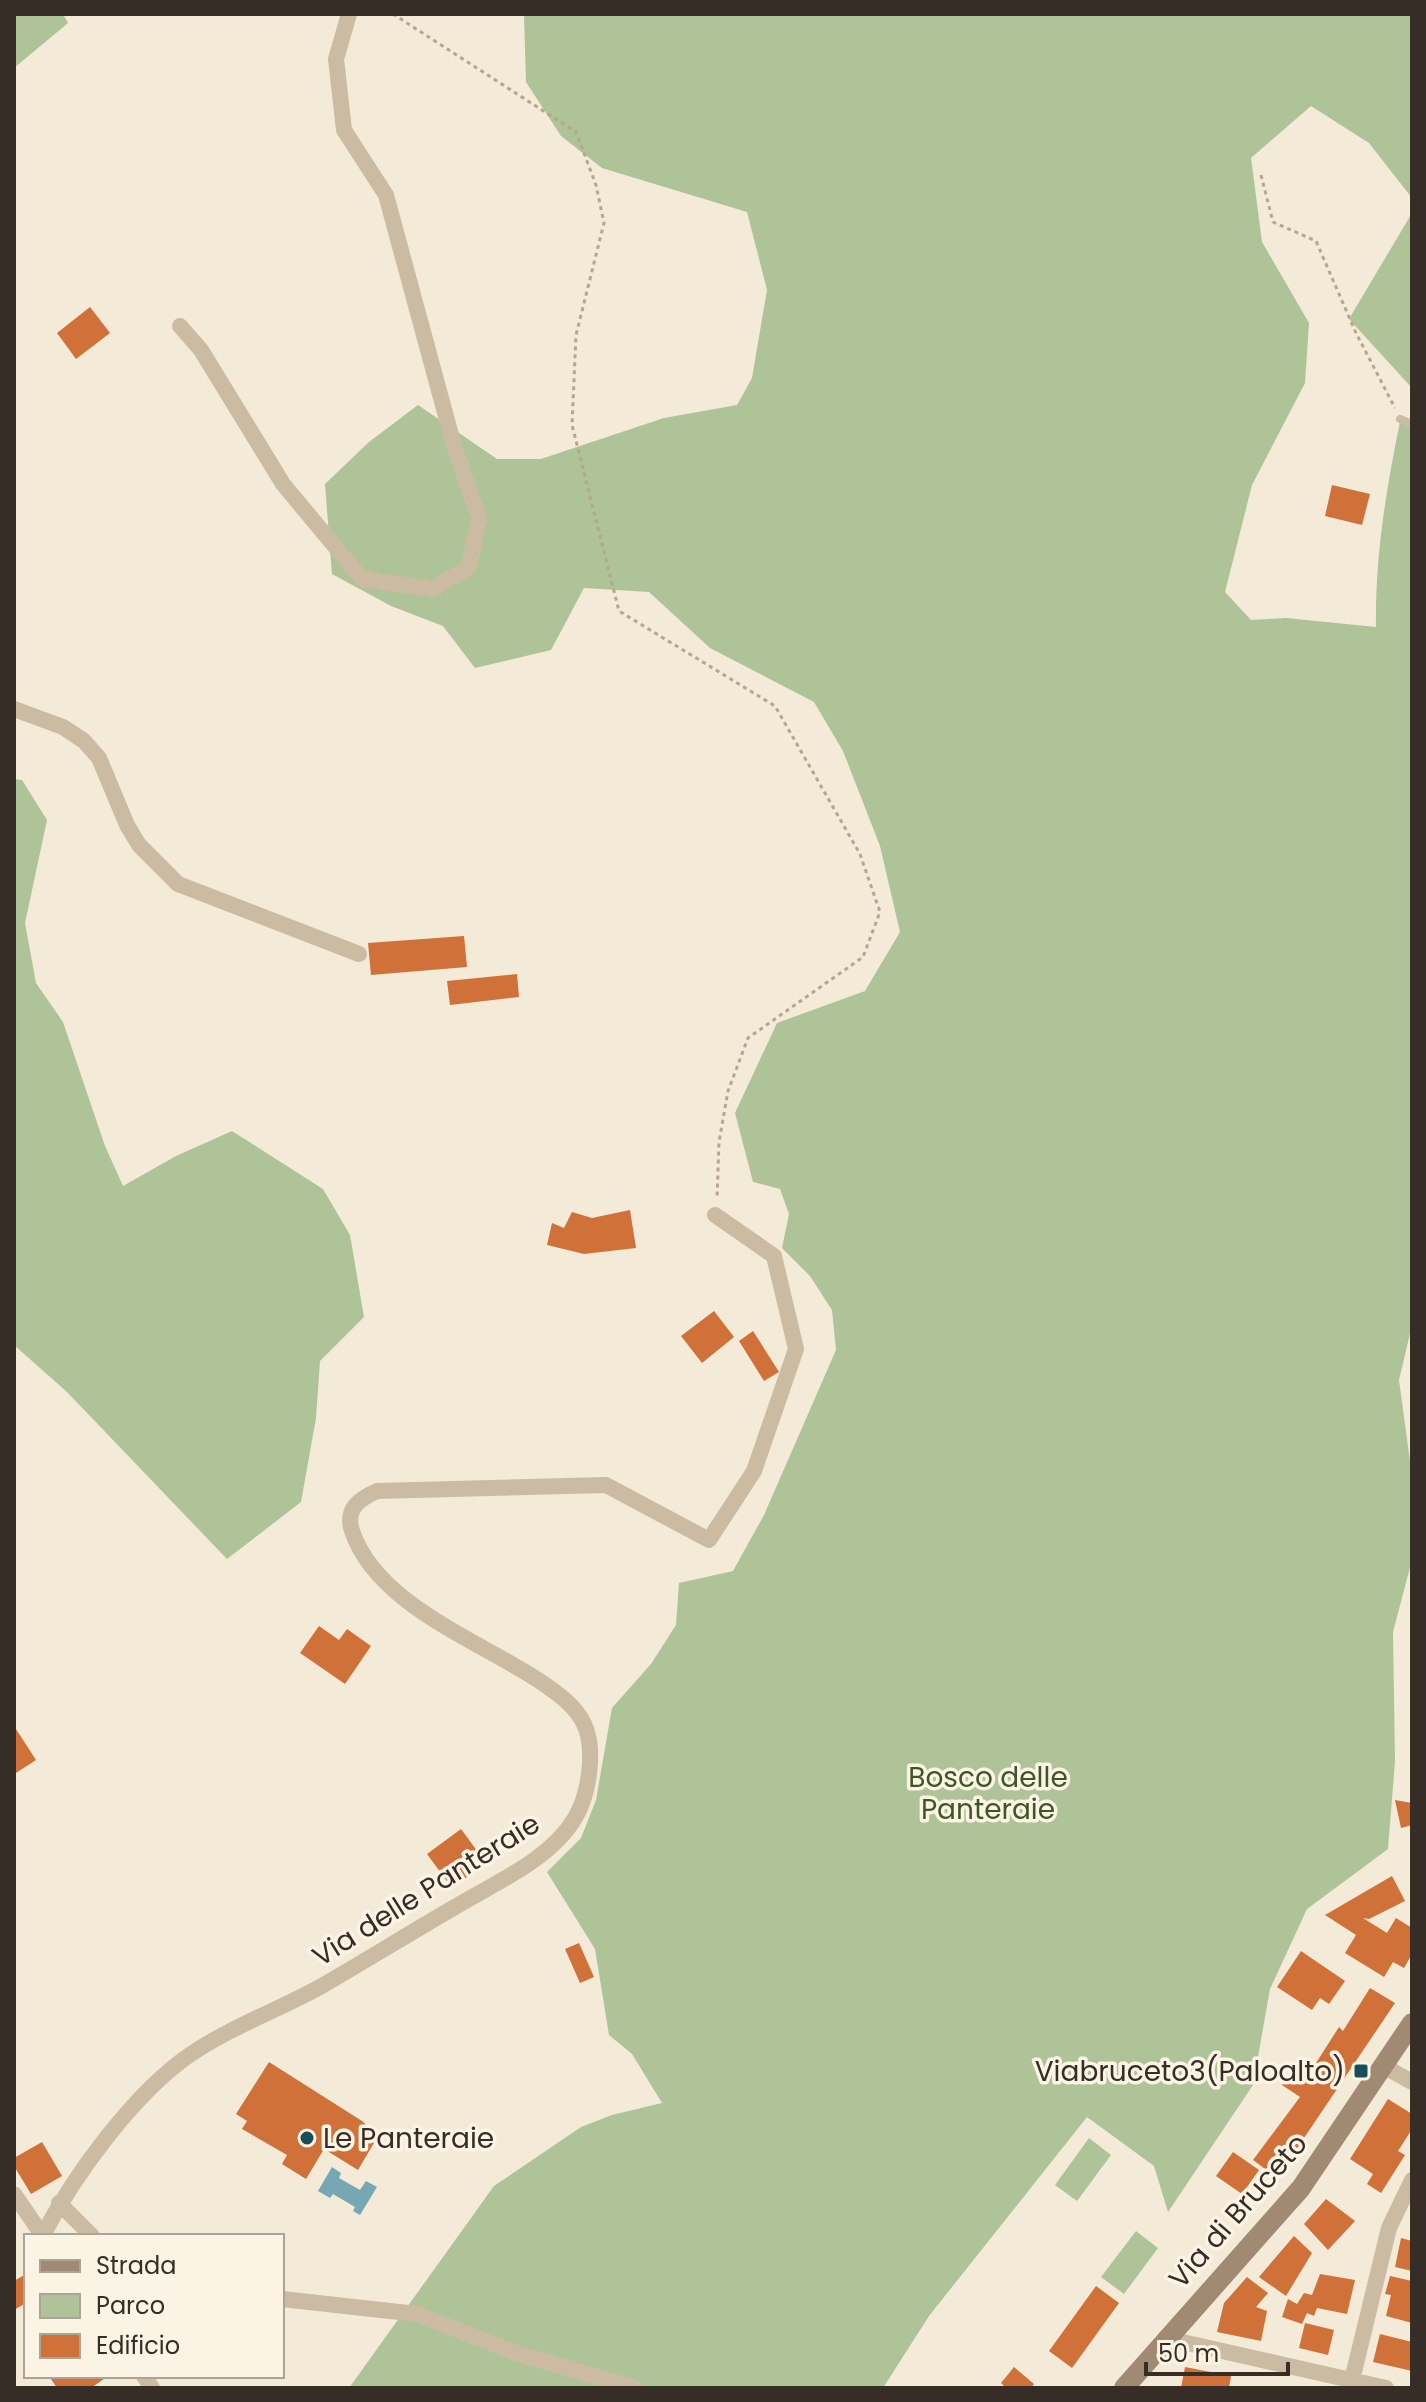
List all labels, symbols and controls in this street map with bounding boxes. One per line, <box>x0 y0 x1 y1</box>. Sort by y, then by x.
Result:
park label: Bosco delle Panteraie <box>908 1758 1068 1829</box>
street label: Via delle Panteraie <box>305 1804 547 1976</box>
place label: Viabruceto3(Paloalto) <box>1035 2052 1345 2091</box>
marker: Viabruceto3(Paloalto) <box>1352 2062 1370 2080</box>
place label: Le Panteraie <box>323 2119 494 2158</box>
street label: Via di Bruceto <box>1160 2125 1316 2297</box>
marker: Le Panteraie <box>298 2129 316 2147</box>
legend <box>24 2234 284 2378</box>
text: Strada <box>96 2249 176 2282</box>
text: Parco <box>96 2289 165 2322</box>
scale bar <box>1146 2326 1288 2376</box>
text: Edificio <box>96 2329 180 2362</box>
text: 50 m <box>1158 2337 1219 2370</box>

